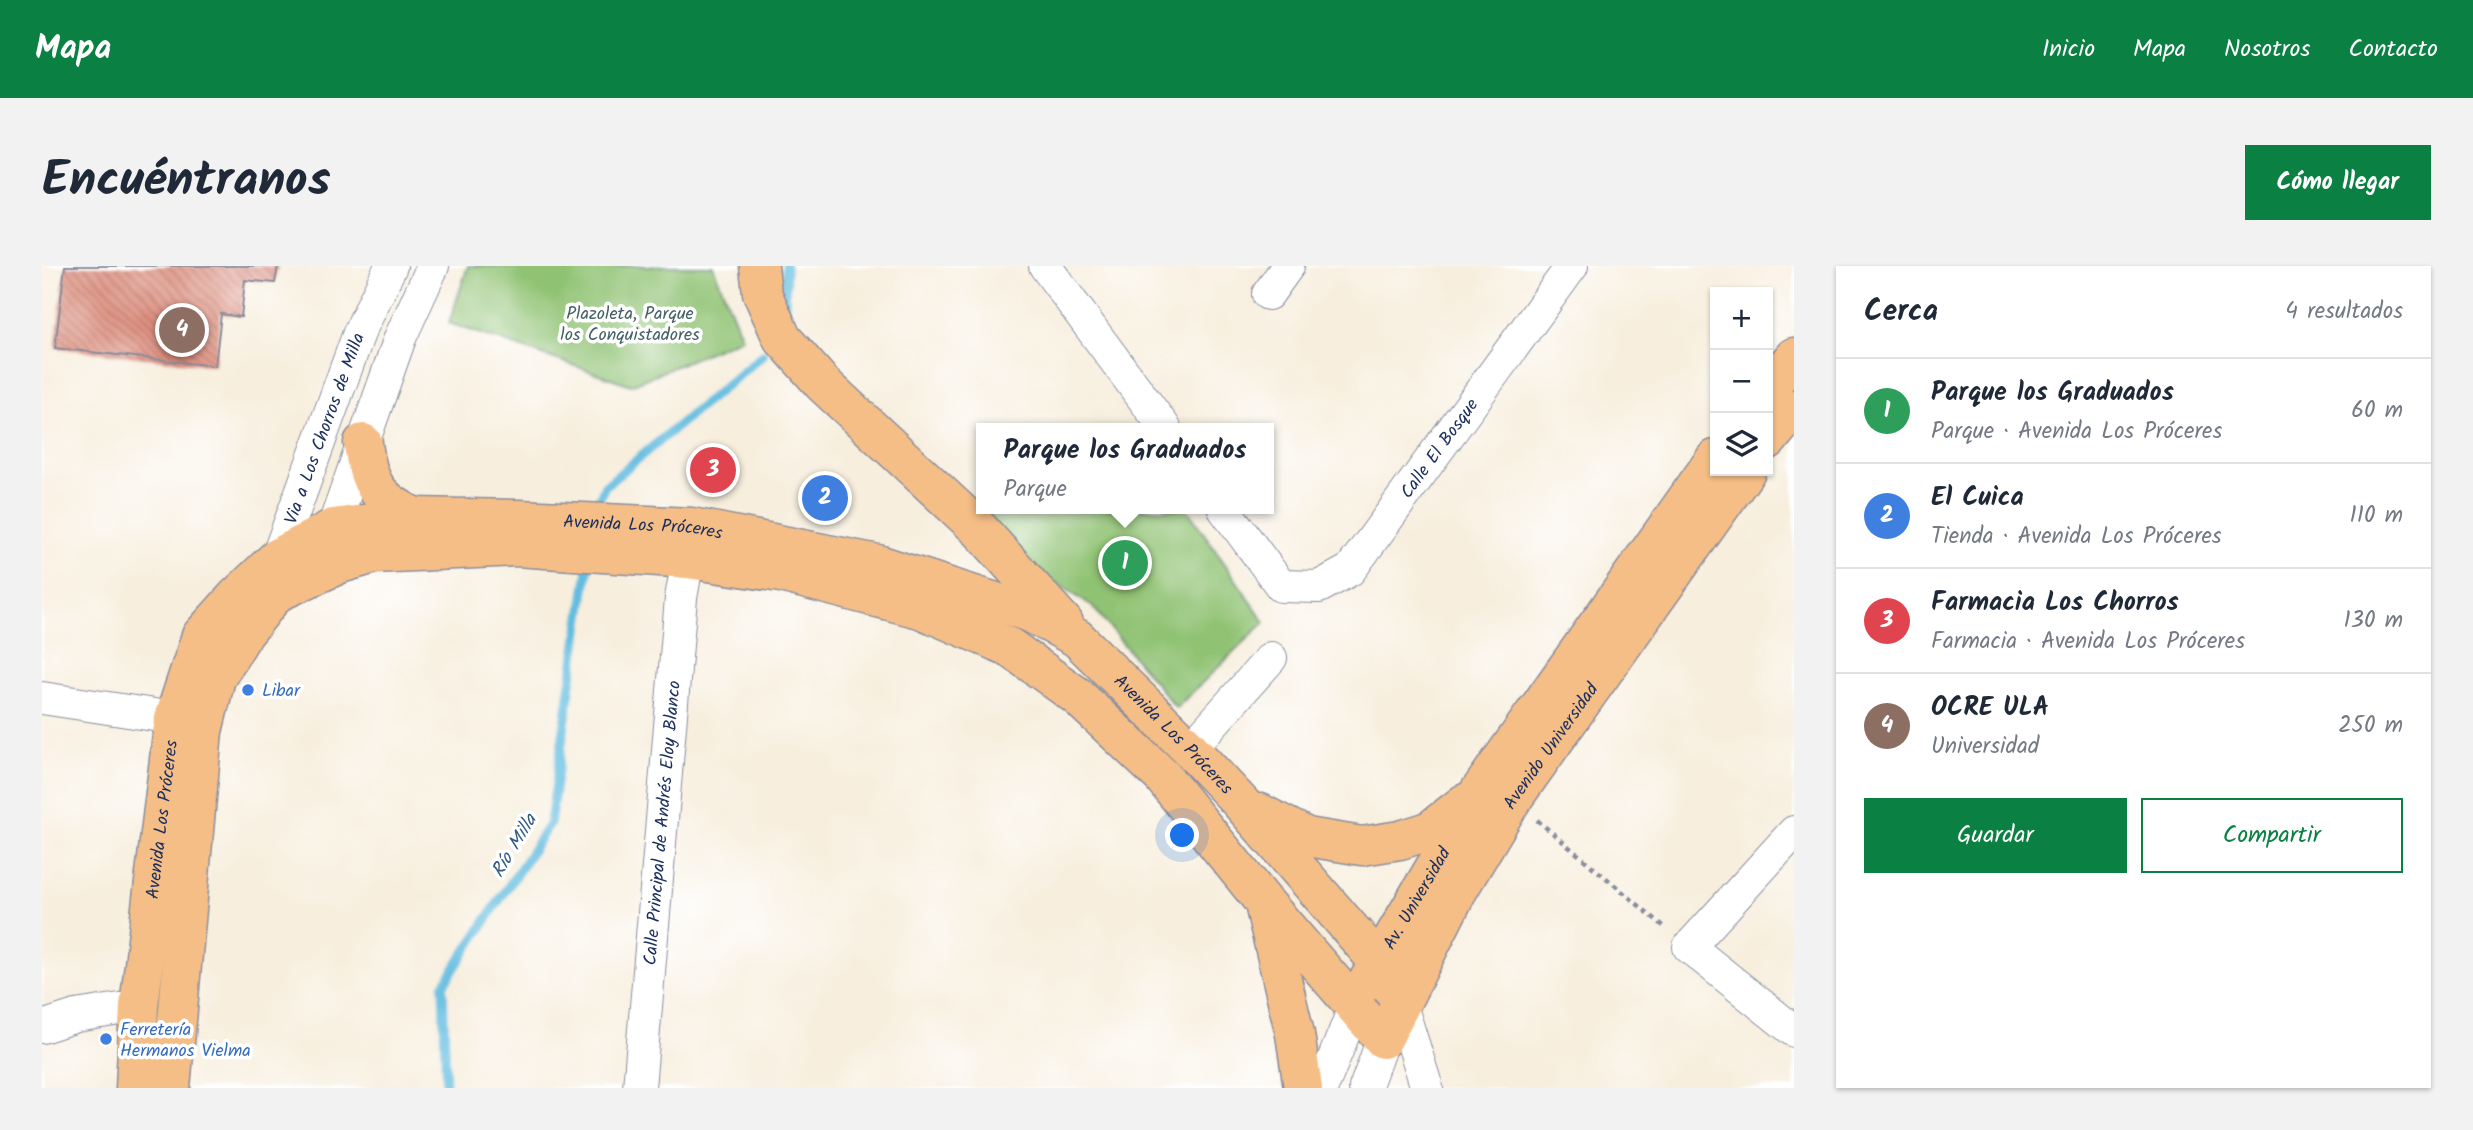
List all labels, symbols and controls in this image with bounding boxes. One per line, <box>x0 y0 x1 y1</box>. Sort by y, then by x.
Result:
text: Mapa <box>35 23 111 76</box>
text: Inicio <box>2042 30 2095 69</box>
text: Mapa <box>2133 30 2186 69</box>
text: Nosotros <box>2224 30 2311 69</box>
text: Contacto <box>2349 30 2438 69</box>
text: Encuéntranos <box>42 143 331 221</box>
button: Cómo llegar <box>2245 145 2431 220</box>
map controls <box>1710 287 1773 476</box>
button: + <box>1710 287 1773 350</box>
text: Cerca <box>1864 288 1938 336</box>
text: 4 resultados <box>2285 294 2403 330</box>
park label: Plazoleta, Parque los Conquistadores <box>560 300 700 350</box>
pin: 4 <box>159 304 205 356</box>
street label: Via a Los Chorros de Milla <box>277 329 374 529</box>
button: − <box>1710 350 1773 413</box>
text: Parque los Graduados <box>1931 372 2174 414</box>
street label: Calle El Bosque <box>1394 393 1487 505</box>
text: 1 <box>1884 393 1890 429</box>
text: 60 m <box>2351 393 2403 429</box>
button: layers <box>1710 413 1773 476</box>
text: Parque · Avenida Los Próceres <box>1931 414 2222 450</box>
popup <box>976 423 1274 514</box>
text: Parque los Graduados <box>1004 430 1246 472</box>
pin: 3 <box>690 444 736 496</box>
pin: 2 <box>802 472 848 524</box>
text: Parque <box>1004 472 1067 508</box>
text: El Cuica <box>1931 477 2024 519</box>
text: 2 <box>1880 498 1894 534</box>
text: 110 m <box>2350 498 2403 534</box>
street label: Avenida Los Próceres <box>562 508 725 549</box>
text: Tienda · Avenida Los Próceres <box>1931 519 2222 555</box>
pin: 1 <box>1102 537 1148 589</box>
text: Farmacia Los Chorros <box>1931 582 2179 624</box>
text: 3 <box>1881 603 1893 639</box>
text: 130 m <box>2344 603 2403 639</box>
text: Farmacia · Avenida Los Próceres <box>1931 624 2245 660</box>
street label: Avenida Los Próceres <box>1106 668 1239 802</box>
place label: Libar <box>262 677 301 706</box>
street label: Avenido Universidad <box>1496 677 1607 816</box>
street label: Calle Principal de Andrés Eloy Blanco <box>637 680 690 967</box>
marker: Libar <box>240 682 256 698</box>
text: OCRE ULA <box>1931 687 2049 729</box>
text: 4 <box>1881 708 1893 744</box>
text: 250 m <box>2338 708 2403 744</box>
text: Universidad <box>1931 729 2039 765</box>
street label: Avenida Los Próceres <box>139 738 187 901</box>
button: Guardar <box>1864 798 2127 873</box>
button: Compartir <box>2141 798 2403 873</box>
water label: Río Milla <box>484 808 546 884</box>
your location <box>1165 818 1199 852</box>
street label: Av. Universidad <box>1376 841 1460 956</box>
place label: Ferretería Hermanos Vielma <box>120 1016 251 1066</box>
marker: Ferretería Hermanos Vielma <box>98 1031 114 1047</box>

